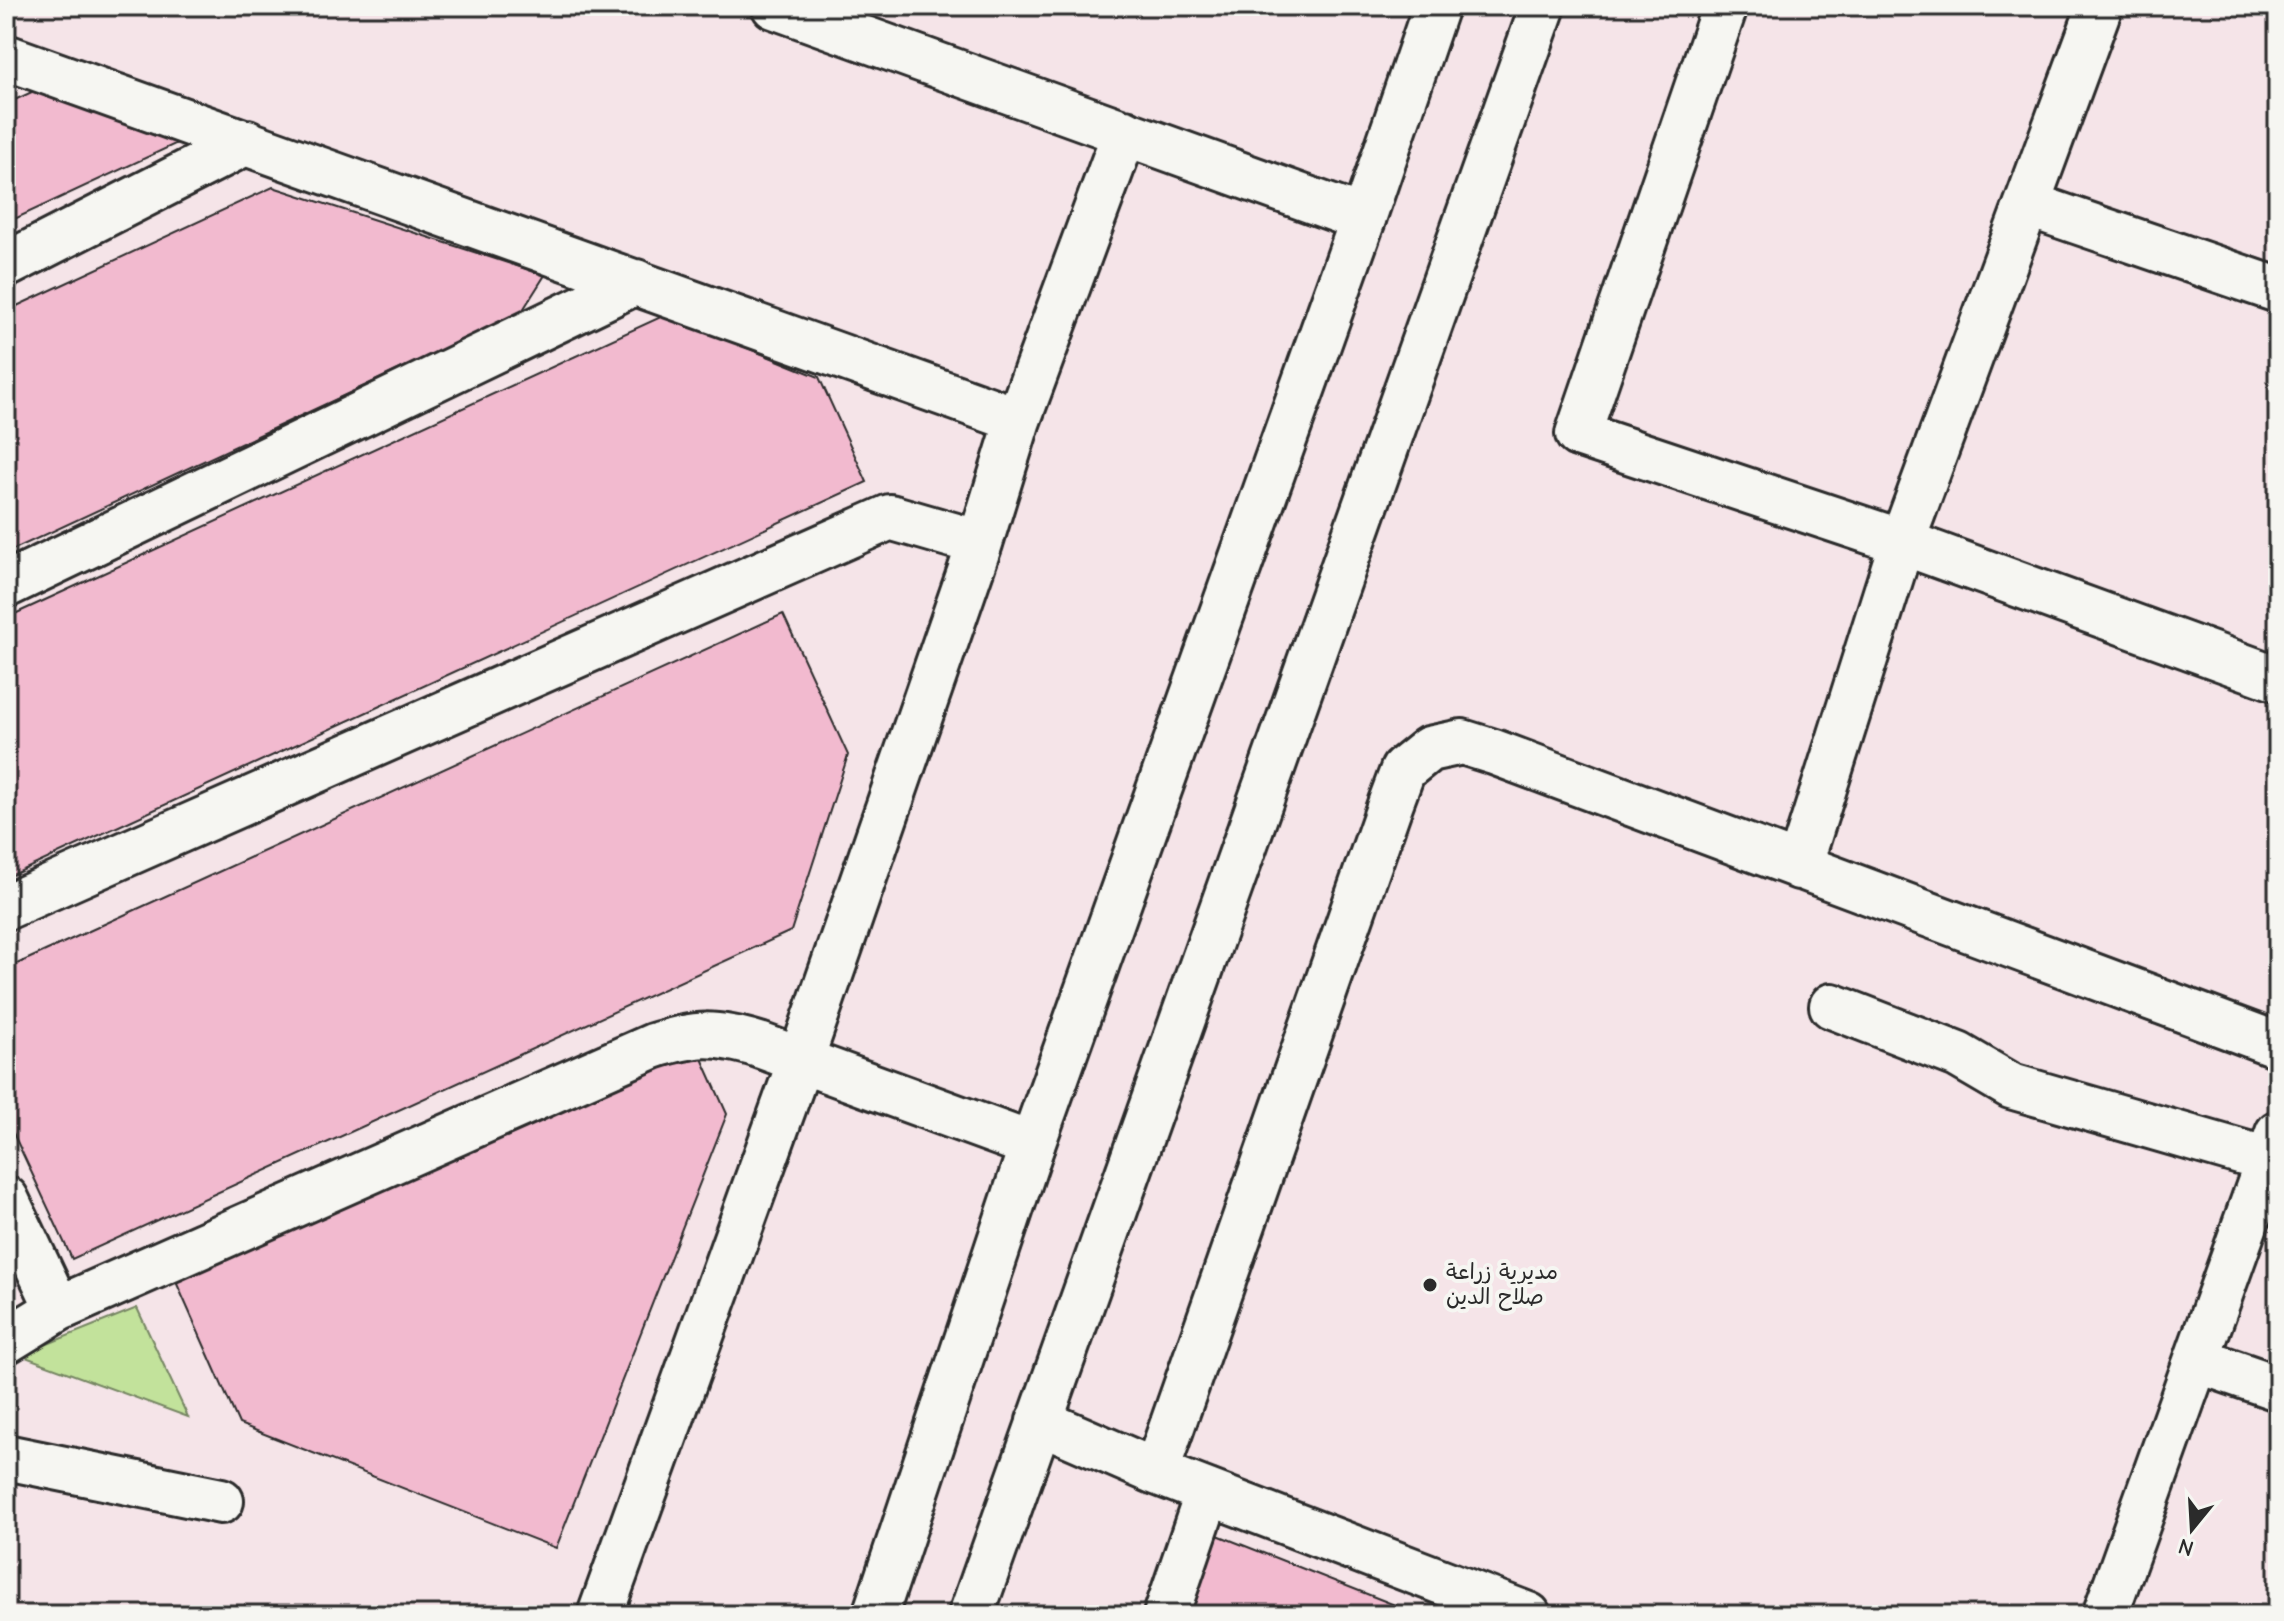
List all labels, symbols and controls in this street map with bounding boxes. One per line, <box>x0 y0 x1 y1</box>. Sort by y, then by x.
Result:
place label: مديرية زراعة صلاح الدين <box>1446 1259 1558 1311</box>
marker: مديرية زراعة صلاح الدين <box>1421 1276 1439 1294</box>
north arrow <box>2152 1489 2232 1569</box>
text: N <box>2175 1532 2197 1562</box>

